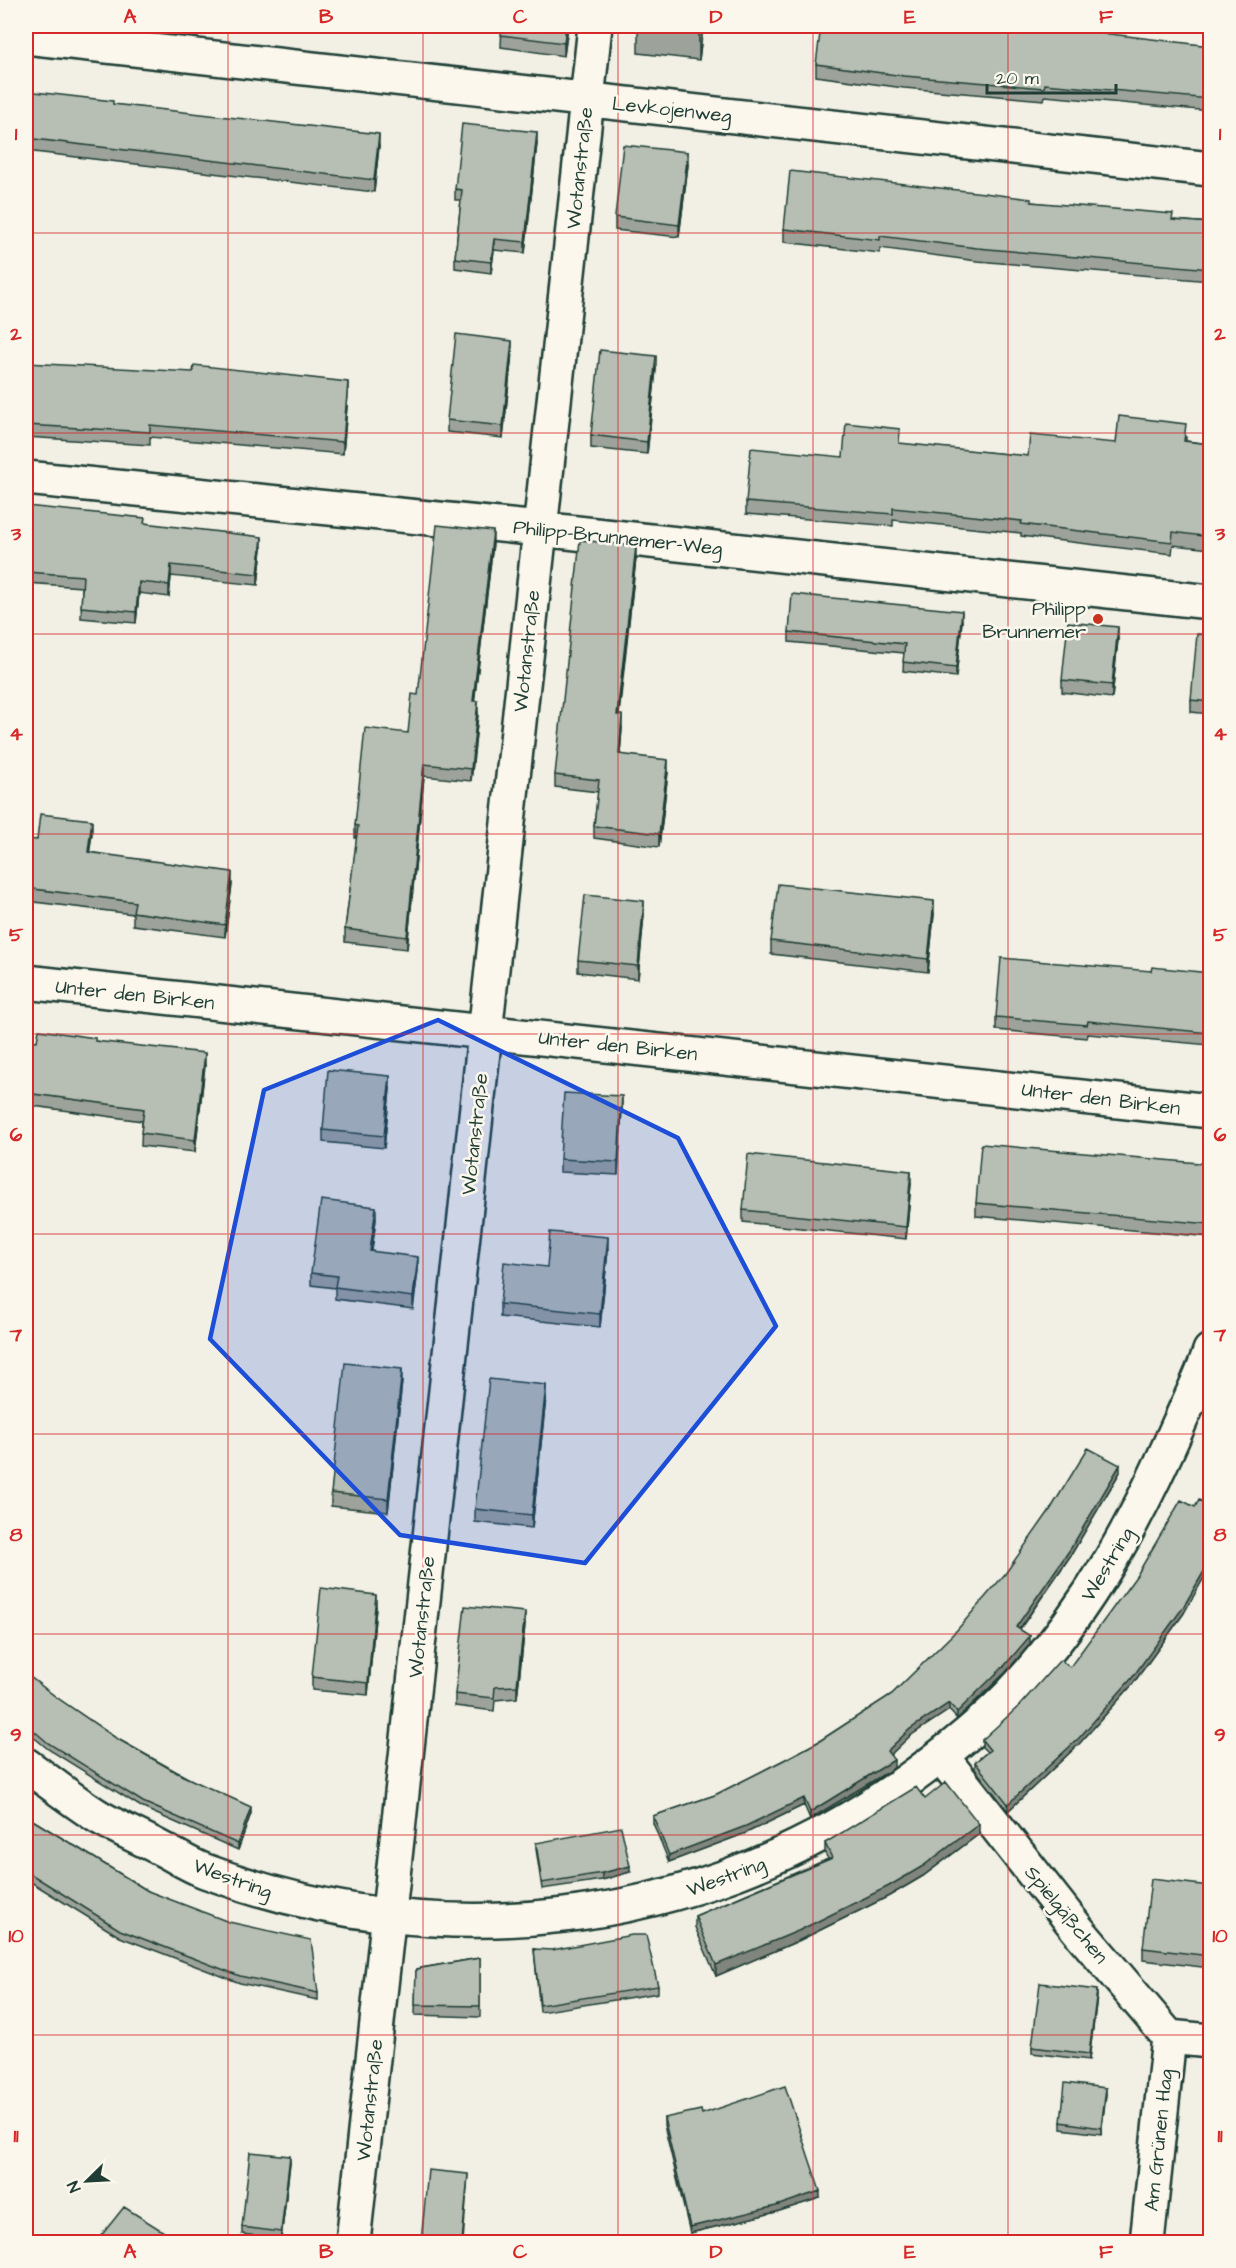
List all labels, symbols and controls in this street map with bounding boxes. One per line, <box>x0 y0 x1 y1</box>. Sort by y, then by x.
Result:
text: A <box>124 3 137 31</box>
text: B <box>319 3 334 31</box>
text: C <box>513 3 528 31</box>
text: D <box>710 3 723 31</box>
text: E <box>904 3 916 31</box>
text: F <box>1099 3 1114 31</box>
scale bar <box>987 57 1116 95</box>
text: 20 m <box>996 66 1039 91</box>
street label: Levkojenweg <box>611 90 733 131</box>
street label: Wotanstraße <box>560 105 600 231</box>
text: 1 <box>15 120 18 148</box>
text: 1 <box>1219 120 1222 148</box>
text: 2 <box>9 320 22 348</box>
text: 2 <box>1213 320 1226 348</box>
street label: Philipp-Brunnemer-Weg <box>512 513 724 564</box>
text: 3 <box>10 520 22 548</box>
text: 3 <box>1214 520 1226 548</box>
street label: Wotanstraße <box>507 588 547 714</box>
place label: Philipp Brunnemer <box>982 595 1086 646</box>
marker: Philipp Brunnemer <box>1091 612 1105 626</box>
text: 4 <box>9 720 23 748</box>
text: 4 <box>1213 720 1227 748</box>
text: 5 <box>9 921 24 949</box>
text: 5 <box>1213 921 1228 949</box>
street label: Unter den Birken <box>54 973 216 1017</box>
street label: Unter den Birken <box>537 1024 699 1068</box>
street label: Wotanstraße <box>455 1071 495 1197</box>
street label: Unter den Birken <box>1020 1075 1182 1123</box>
text: 6 <box>10 1121 23 1149</box>
text: 6 <box>1214 1121 1227 1149</box>
text: 7 <box>9 1321 23 1349</box>
text: 7 <box>1213 1321 1227 1349</box>
text: 8 <box>10 1521 23 1549</box>
text: 8 <box>1214 1521 1227 1549</box>
street label: Westring <box>1075 1522 1142 1607</box>
street label: Wotanstraße <box>402 1554 442 1680</box>
text: 9 <box>10 1721 22 1749</box>
text: 9 <box>1214 1721 1226 1749</box>
street label: Westring <box>683 1850 770 1905</box>
street label: Westring <box>189 1852 276 1907</box>
street label: Spielgäßchen <box>1017 1860 1115 1970</box>
text: 10 <box>8 1922 24 1950</box>
text: 10 <box>1212 1922 1228 1950</box>
street label: Wotanstraße <box>350 2037 390 2163</box>
street label: Am Grünen Hag <box>1138 2068 1181 2213</box>
text: 11 <box>13 2122 19 2150</box>
text: 11 <box>1217 2122 1223 2150</box>
north arrow <box>57 2151 117 2211</box>
text: N <box>62 2178 86 2196</box>
text: A <box>124 2238 137 2266</box>
text: B <box>319 2238 334 2266</box>
text: C <box>513 2238 528 2266</box>
text: D <box>710 2238 723 2266</box>
text: E <box>904 2238 916 2266</box>
text: F <box>1099 2238 1114 2266</box>

